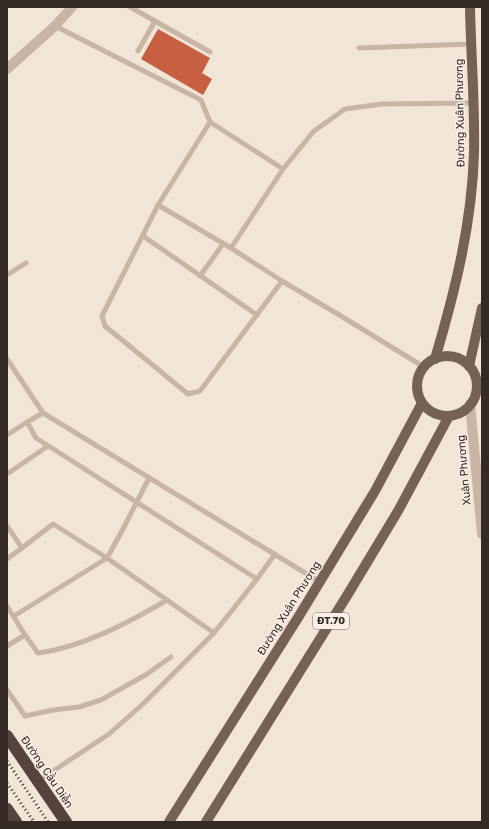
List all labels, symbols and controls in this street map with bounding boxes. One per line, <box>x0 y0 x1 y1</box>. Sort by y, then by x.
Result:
street label: Đường Xuân Phương <box>453 59 467 167</box>
street label: Xuân Phương <box>454 434 474 506</box>
street label: Đường Xuân Phương <box>255 559 323 657</box>
road number: ĐT.70 <box>313 613 349 629</box>
street label: Đường Cầu Diễn <box>18 733 77 810</box>

